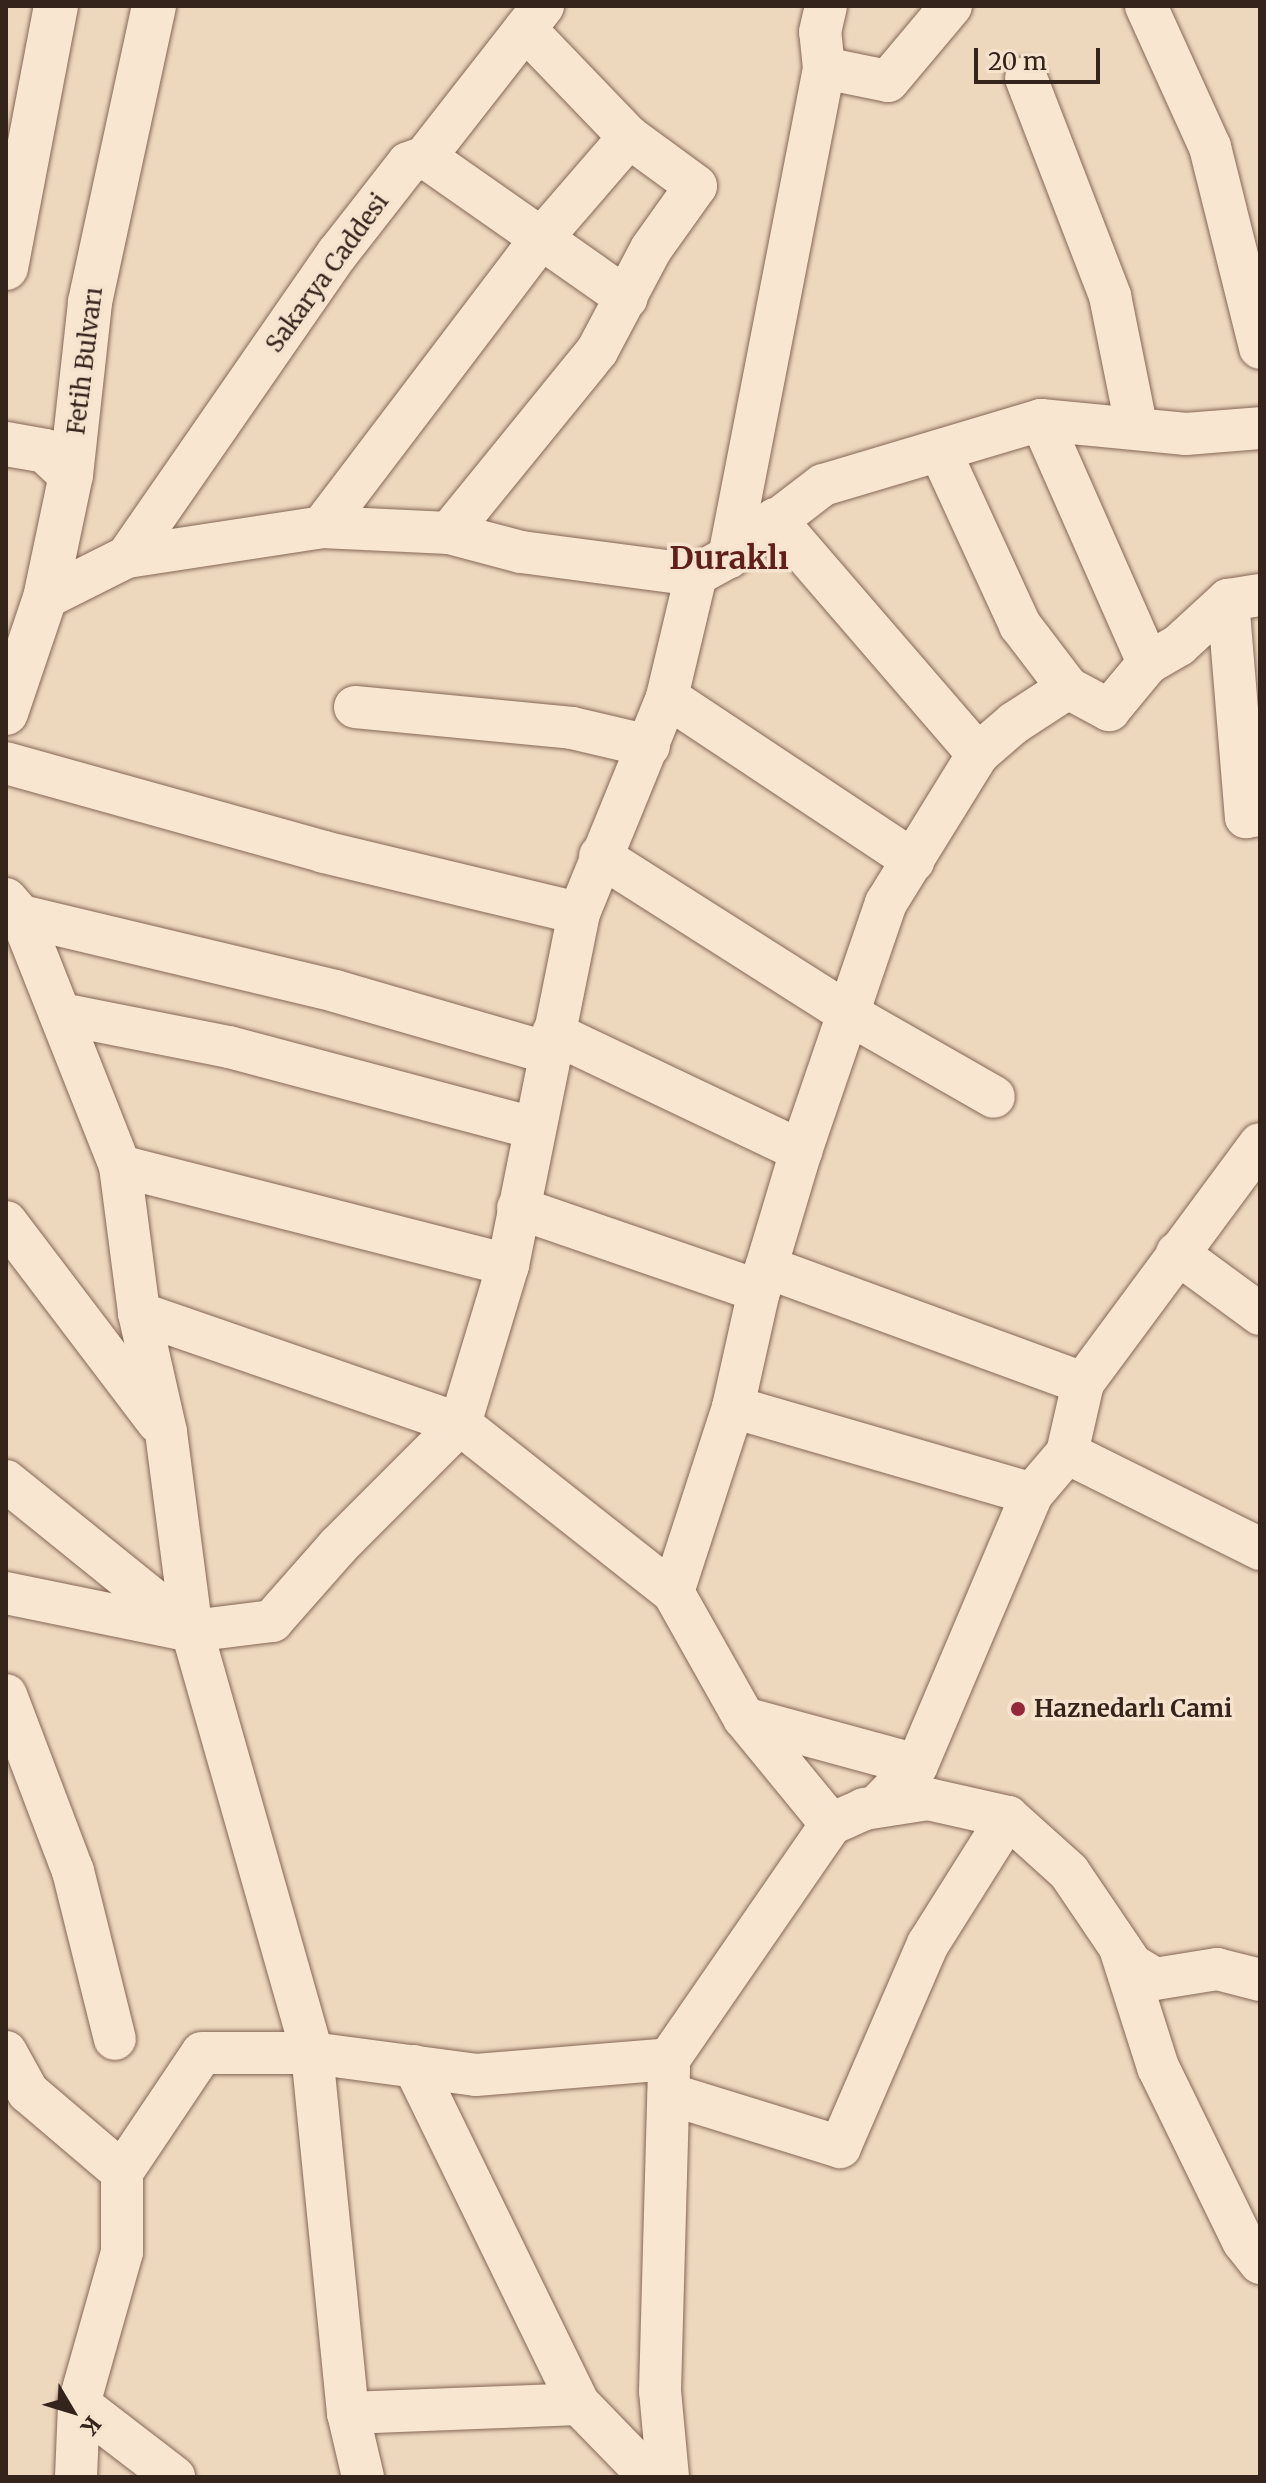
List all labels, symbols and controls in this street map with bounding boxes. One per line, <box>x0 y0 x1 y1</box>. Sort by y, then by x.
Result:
scale bar <box>978 32 1104 82</box>
text: 20 m <box>988 46 1047 77</box>
street label: Sakarya Caddesi <box>260 188 394 358</box>
street label: Fetih Bulvarı <box>62 286 108 436</box>
district label: Duraklı <box>669 539 789 577</box>
place label: Haznedarlı Cami <box>1034 1695 1232 1723</box>
marker: Haznedarlı Cami <box>1009 1700 1027 1718</box>
north arrow <box>32 2371 112 2451</box>
text: K <box>75 2411 107 2441</box>

